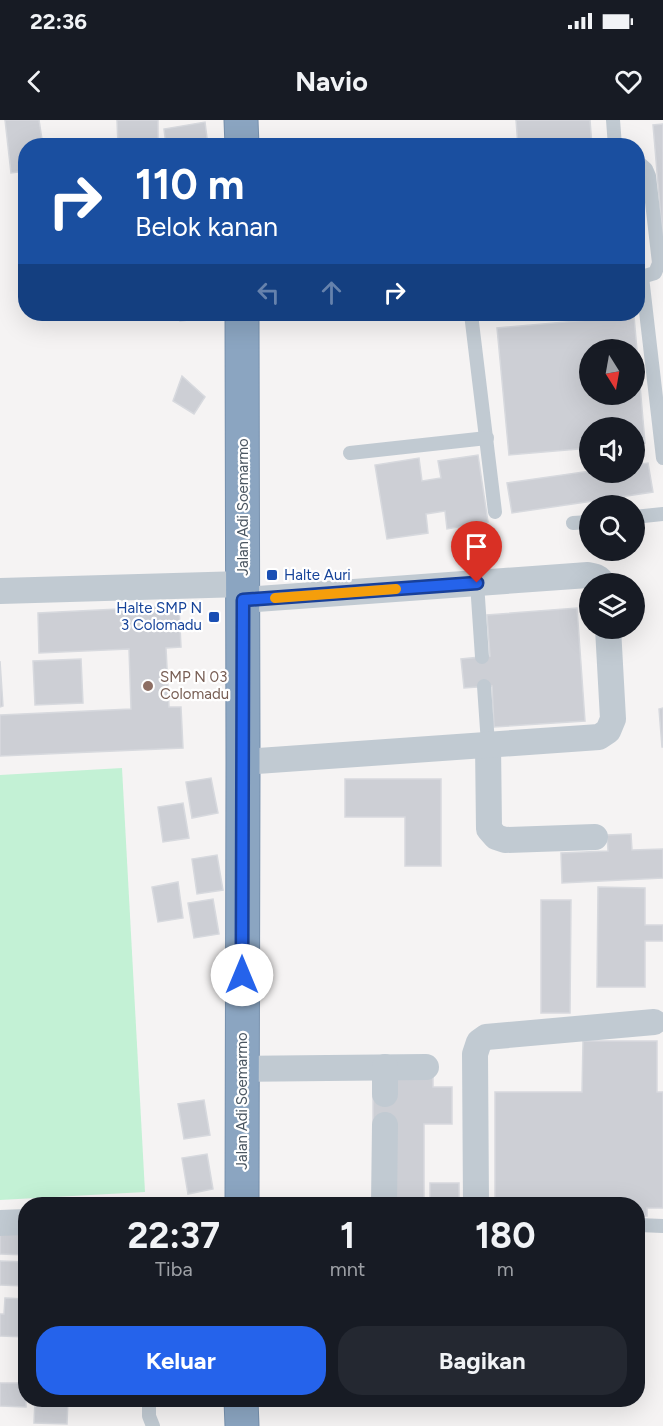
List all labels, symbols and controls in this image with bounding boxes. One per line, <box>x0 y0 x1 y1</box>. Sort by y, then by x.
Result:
text: 22:36 <box>30 8 87 35</box>
icon: back <box>18 65 51 98</box>
text: Navio <box>295 65 368 98</box>
icon: heart <box>612 65 645 98</box>
text: 110 m <box>135 159 244 210</box>
icon: right <box>36 162 114 240</box>
text: Belok kanan <box>135 210 278 243</box>
icon: left <box>252 276 285 309</box>
icon: ahead <box>315 276 348 309</box>
icon: right <box>378 276 411 309</box>
north arrow <box>579 339 645 405</box>
map controls <box>579 339 645 639</box>
button: sound <box>579 417 645 483</box>
street label: Jalan Adi Soemarmo <box>234 438 252 576</box>
button: search <box>579 495 645 561</box>
pin <box>451 521 502 583</box>
icon: arrive <box>460 530 493 563</box>
place label: Halte Auri <box>284 566 351 584</box>
marker: Halte Auri <box>265 568 279 582</box>
button: layers <box>579 573 645 639</box>
place label: Halte SMP N 3 Colomadu <box>116 599 202 634</box>
marker: Halte SMP N 3 Colomadu <box>207 610 221 624</box>
place label: SMP N 03 Colomadu <box>160 668 229 703</box>
marker: SMP N 03 Colomadu <box>141 679 155 693</box>
position arrow <box>210 943 274 1007</box>
street label: Jalan Adi Soemarmo <box>233 1032 251 1170</box>
text: 22:37 <box>128 1214 220 1257</box>
text: 1 <box>340 1214 355 1257</box>
text: 180 <box>475 1214 535 1257</box>
text: Tiba <box>155 1257 193 1281</box>
text: mnt <box>330 1257 365 1281</box>
text: m <box>497 1257 514 1281</box>
button: Keluar <box>36 1326 326 1395</box>
button: Bagikan <box>338 1326 627 1395</box>

